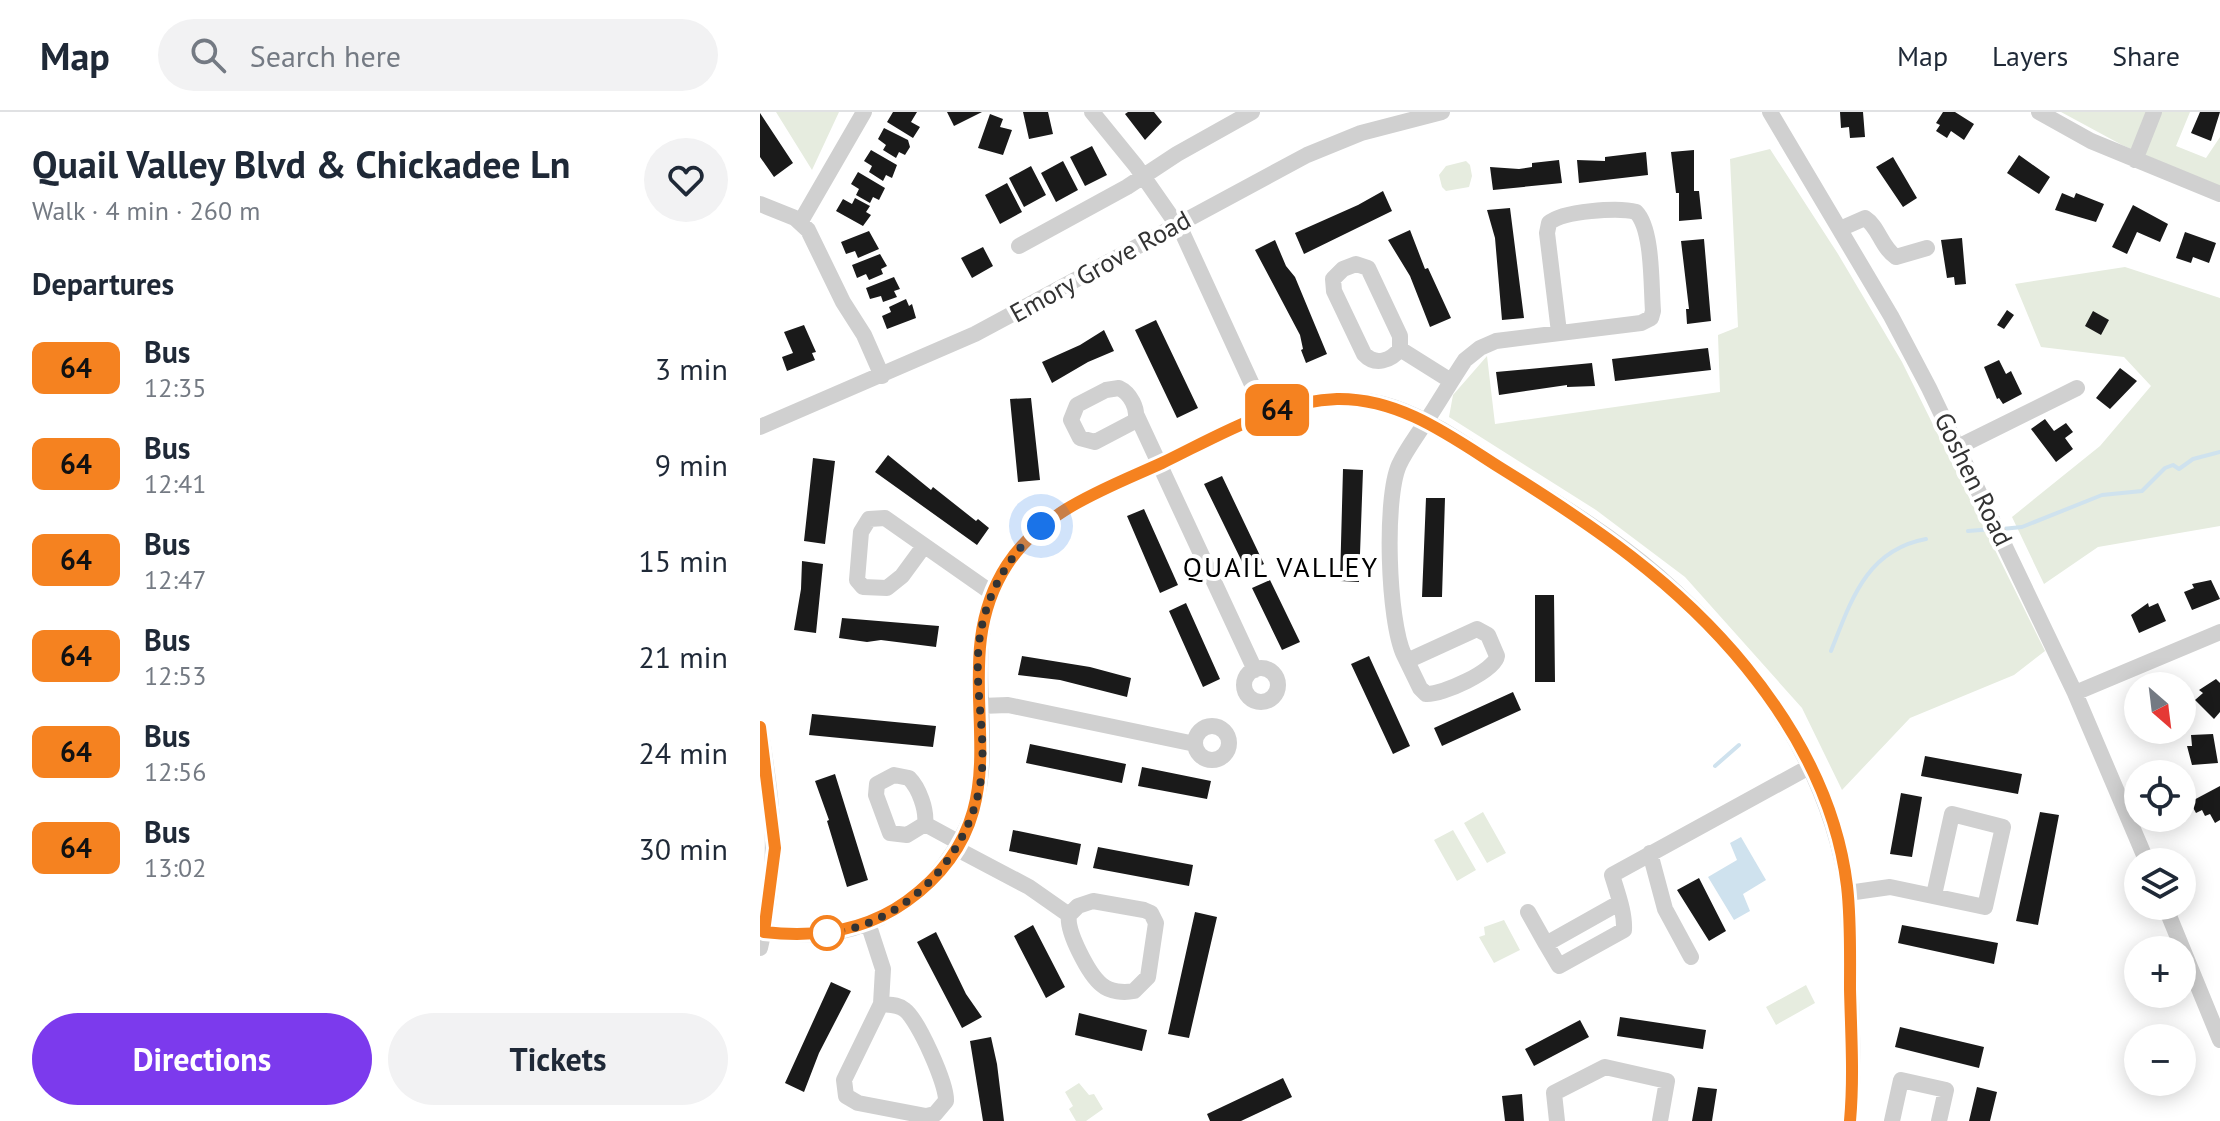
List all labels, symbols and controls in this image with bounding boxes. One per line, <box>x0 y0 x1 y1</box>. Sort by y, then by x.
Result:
search box <box>158 19 718 91</box>
text: Map <box>40 31 110 80</box>
icon: search <box>186 33 230 77</box>
text: Search here <box>250 36 401 75</box>
text: Map <box>1897 37 1948 74</box>
text: Layers <box>1992 37 2068 74</box>
text: Share <box>2112 37 2180 74</box>
button: heart <box>644 138 728 222</box>
text: Quail Valley Blvd & Chickadee Ln <box>32 139 571 188</box>
text: Walk · 4 min · 260 m <box>32 194 260 227</box>
street label: Emory Grove Road <box>1004 203 1196 329</box>
text: Departures <box>32 264 174 303</box>
text: Bus <box>144 332 191 371</box>
text: 64 <box>60 349 92 386</box>
text: 3 min <box>655 349 728 388</box>
text: 12:35 <box>144 371 206 404</box>
line badge: 64 <box>1241 384 1313 436</box>
text: 64 <box>1261 391 1293 428</box>
street label: Goshen Road <box>1928 407 2020 551</box>
text: Bus <box>144 428 191 467</box>
text: 64 <box>60 445 92 482</box>
text: 9 min <box>655 445 728 484</box>
text: 12:41 <box>144 467 206 500</box>
your location <box>1021 506 1061 546</box>
text: Bus <box>144 524 191 563</box>
text: 64 <box>60 541 92 578</box>
text: 15 min <box>638 541 728 580</box>
district label: QUAIL VALLEY <box>1183 548 1379 585</box>
text: 12:47 <box>144 563 206 596</box>
text: Bus <box>144 620 191 659</box>
text: 64 <box>60 637 92 674</box>
text: 21 min <box>638 637 728 676</box>
text: 12:53 <box>144 659 206 692</box>
north arrow <box>2124 672 2196 744</box>
map controls <box>2124 672 2196 1096</box>
text: Bus <box>144 716 191 755</box>
text: 64 <box>60 733 92 770</box>
text: 24 min <box>638 733 728 772</box>
text: 12:56 <box>144 755 206 788</box>
button: locate <box>2124 760 2196 832</box>
text: Bus <box>144 812 191 851</box>
text: 64 <box>60 829 92 866</box>
text: 30 min <box>638 829 728 868</box>
button: layers <box>2124 848 2196 920</box>
text: 13:02 <box>144 851 206 884</box>
unlabelled marker <box>810 916 844 950</box>
button: + <box>2124 936 2196 1008</box>
button: Directions <box>32 1013 372 1105</box>
button: Tickets <box>388 1013 728 1105</box>
button: − <box>2124 1024 2196 1096</box>

